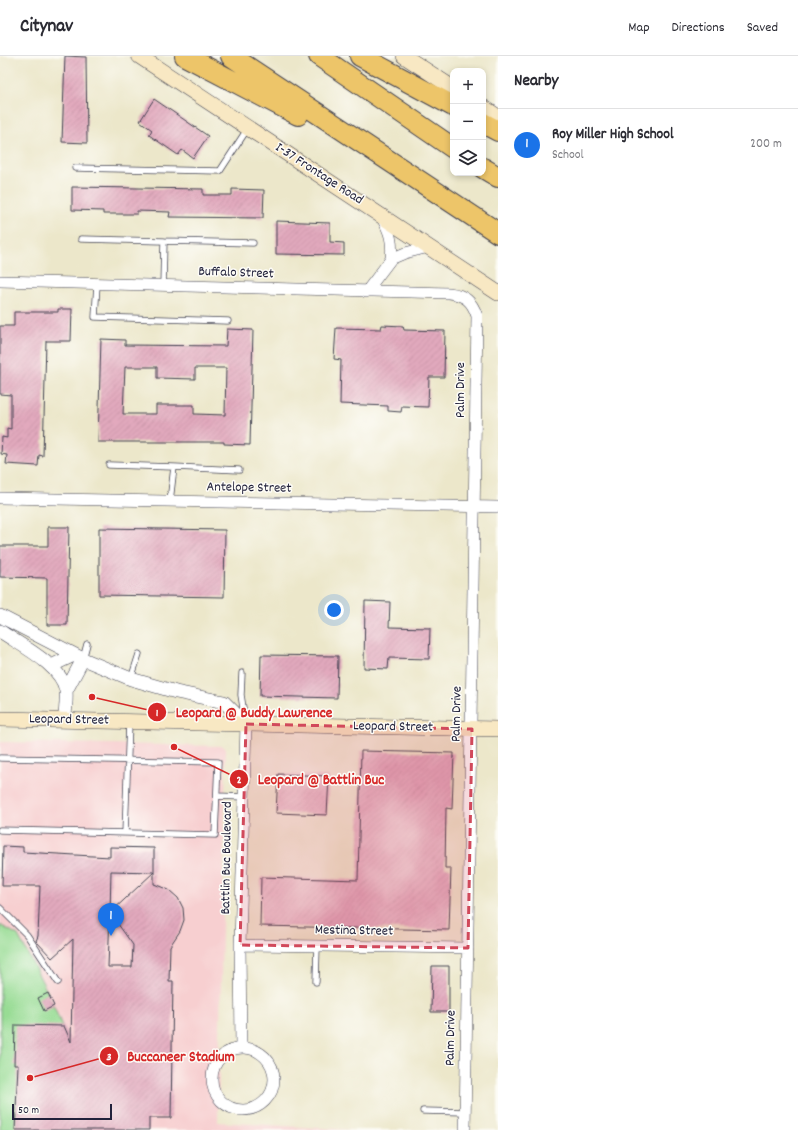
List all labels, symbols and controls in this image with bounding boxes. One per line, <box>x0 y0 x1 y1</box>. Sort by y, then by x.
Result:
text: Citynav <box>20 14 73 41</box>
text: Map <box>628 18 650 38</box>
text: Directions <box>672 18 725 38</box>
text: Saved <box>747 18 778 38</box>
map controls <box>450 68 486 176</box>
button: + <box>450 68 486 104</box>
text: Nearby <box>514 70 558 94</box>
button: − <box>450 104 486 140</box>
text: Roy Miller High School <box>552 124 674 146</box>
text: 1 <box>526 135 528 154</box>
text: 200 m <box>750 135 782 154</box>
street label: I-37 Frontage Road <box>271 138 367 210</box>
button: layers <box>450 140 486 176</box>
text: School <box>552 146 584 165</box>
street label: Buffalo Street <box>198 262 274 284</box>
street label: Palm Drive <box>451 362 471 418</box>
street label: Antelope Street <box>206 477 292 499</box>
your location <box>324 600 344 620</box>
street label: Palm Drive <box>447 686 467 742</box>
callout: Leopard @ Buddy Lawrence <box>147 698 340 725</box>
text: Leopard @ Buddy Lawrence <box>176 703 333 725</box>
text: 1 <box>156 705 159 722</box>
street label: Leopard Street <box>29 709 109 731</box>
street label: Leopard Street <box>353 716 433 738</box>
callout: Leopard @ Battlin Buc <box>229 766 392 793</box>
text: Leopard @ Battlin Buc <box>258 770 384 792</box>
text: 2 <box>236 772 242 789</box>
street label: Battlin Buc Boulevard <box>216 801 238 915</box>
pin: 1 <box>98 903 124 936</box>
street label: Mestina Street <box>315 920 393 942</box>
street label: Palm Drive <box>441 1010 461 1066</box>
callout: Buccaneer Stadium <box>99 1043 243 1070</box>
text: Buccaneer Stadium <box>127 1047 235 1069</box>
text: 3 <box>106 1049 112 1066</box>
scale bar <box>12 1102 112 1121</box>
text: 50 m <box>18 1103 39 1119</box>

